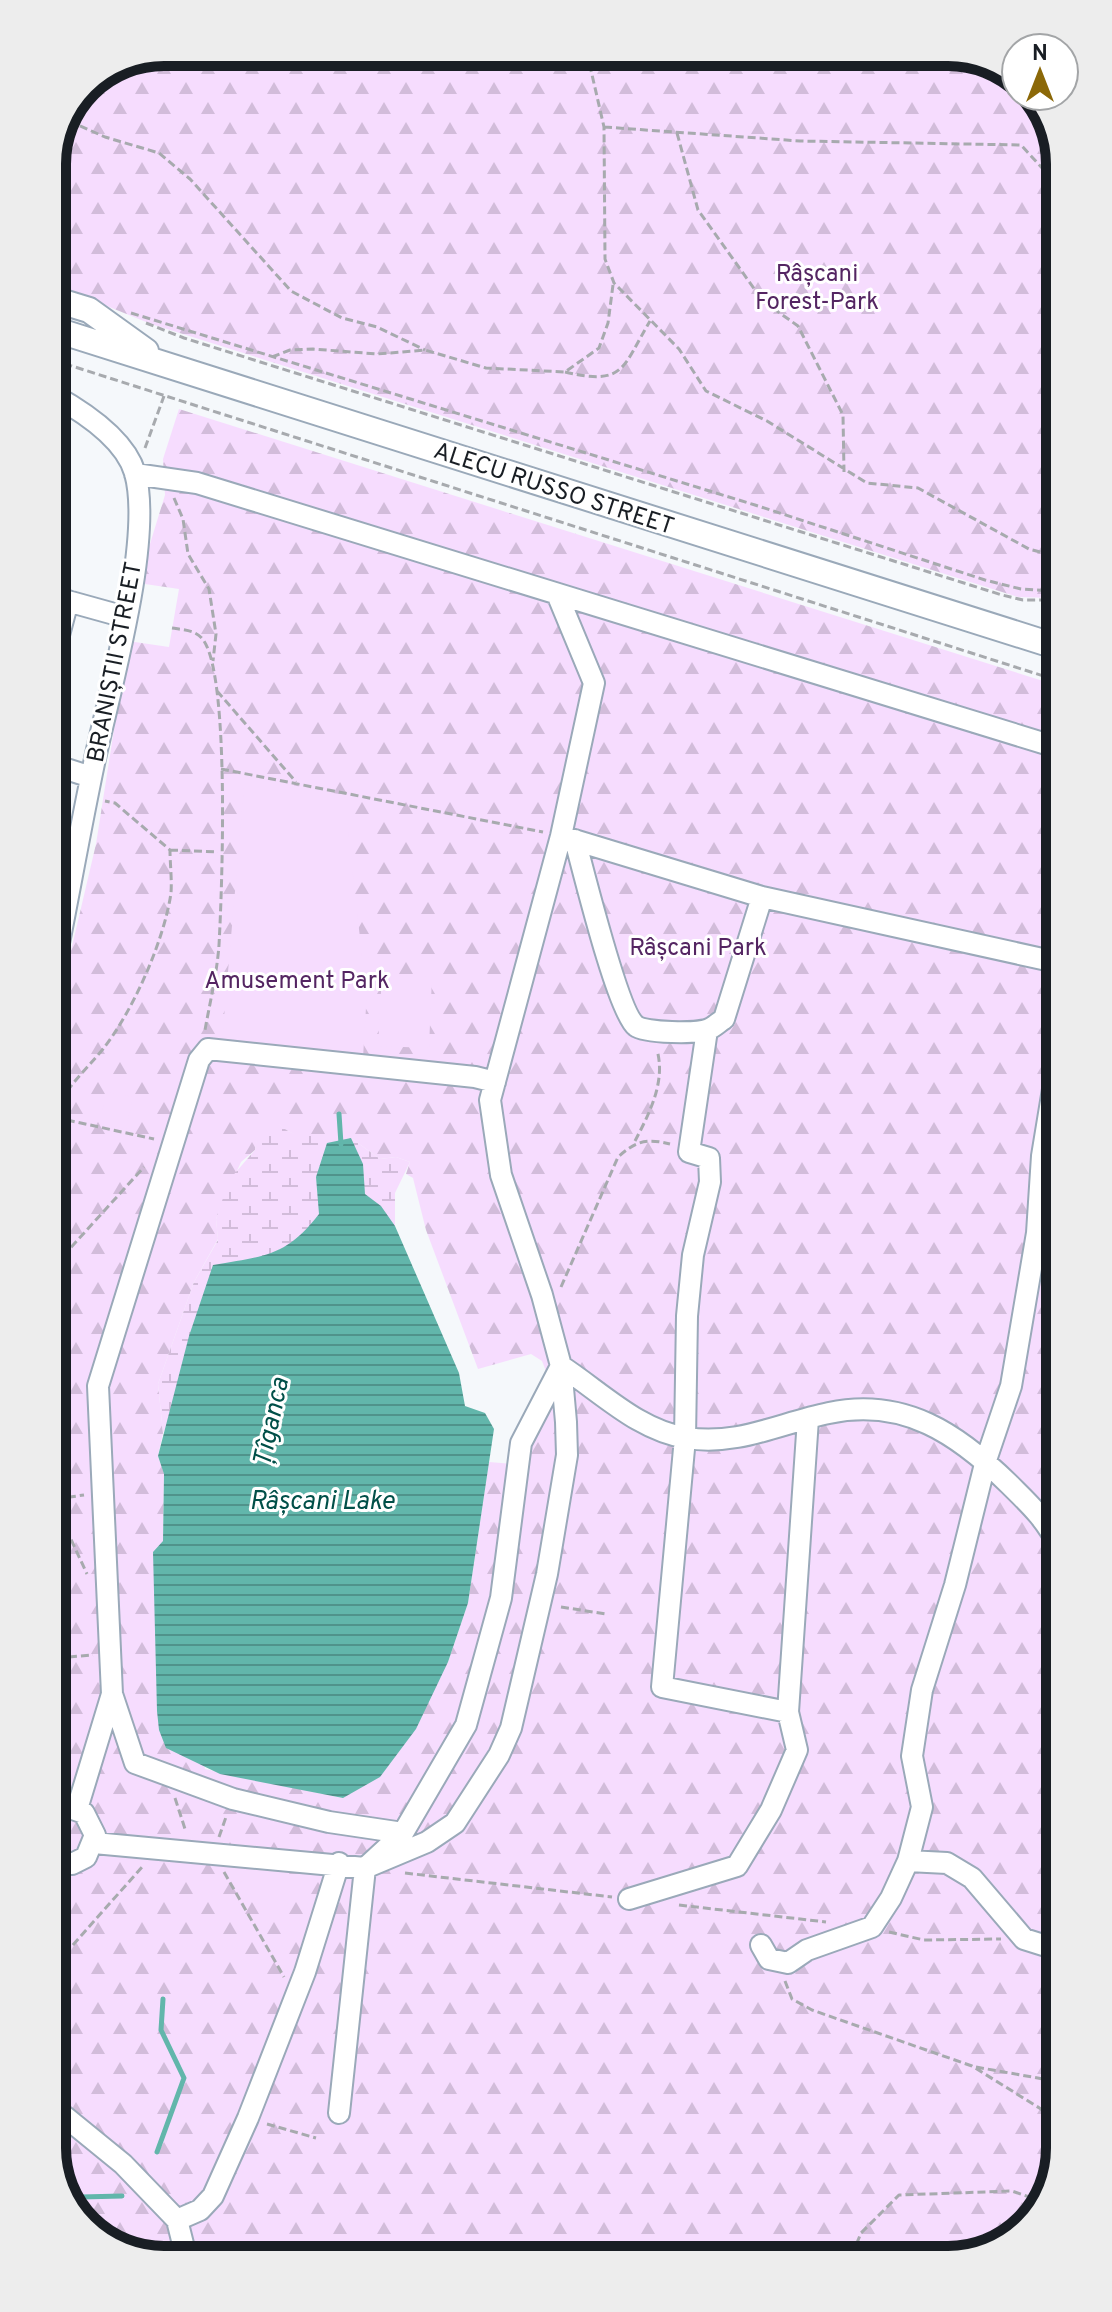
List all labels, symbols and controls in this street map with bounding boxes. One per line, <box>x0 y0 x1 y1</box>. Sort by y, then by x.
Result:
north arrow <box>1000 32 1080 112</box>
text: N <box>1032 41 1048 68</box>
park label: Râșcani Forest-Park <box>755 260 879 318</box>
street label: ALECU RUSSO STREET <box>429 437 677 543</box>
street label: BRANIȘTII STREET <box>82 560 150 765</box>
park label: Râșcani Park <box>629 934 767 964</box>
park label: Amusement Park <box>204 967 390 997</box>
water label: Țîganca <box>247 1374 298 1470</box>
water label: Râșcani Lake <box>249 1486 395 1519</box>

